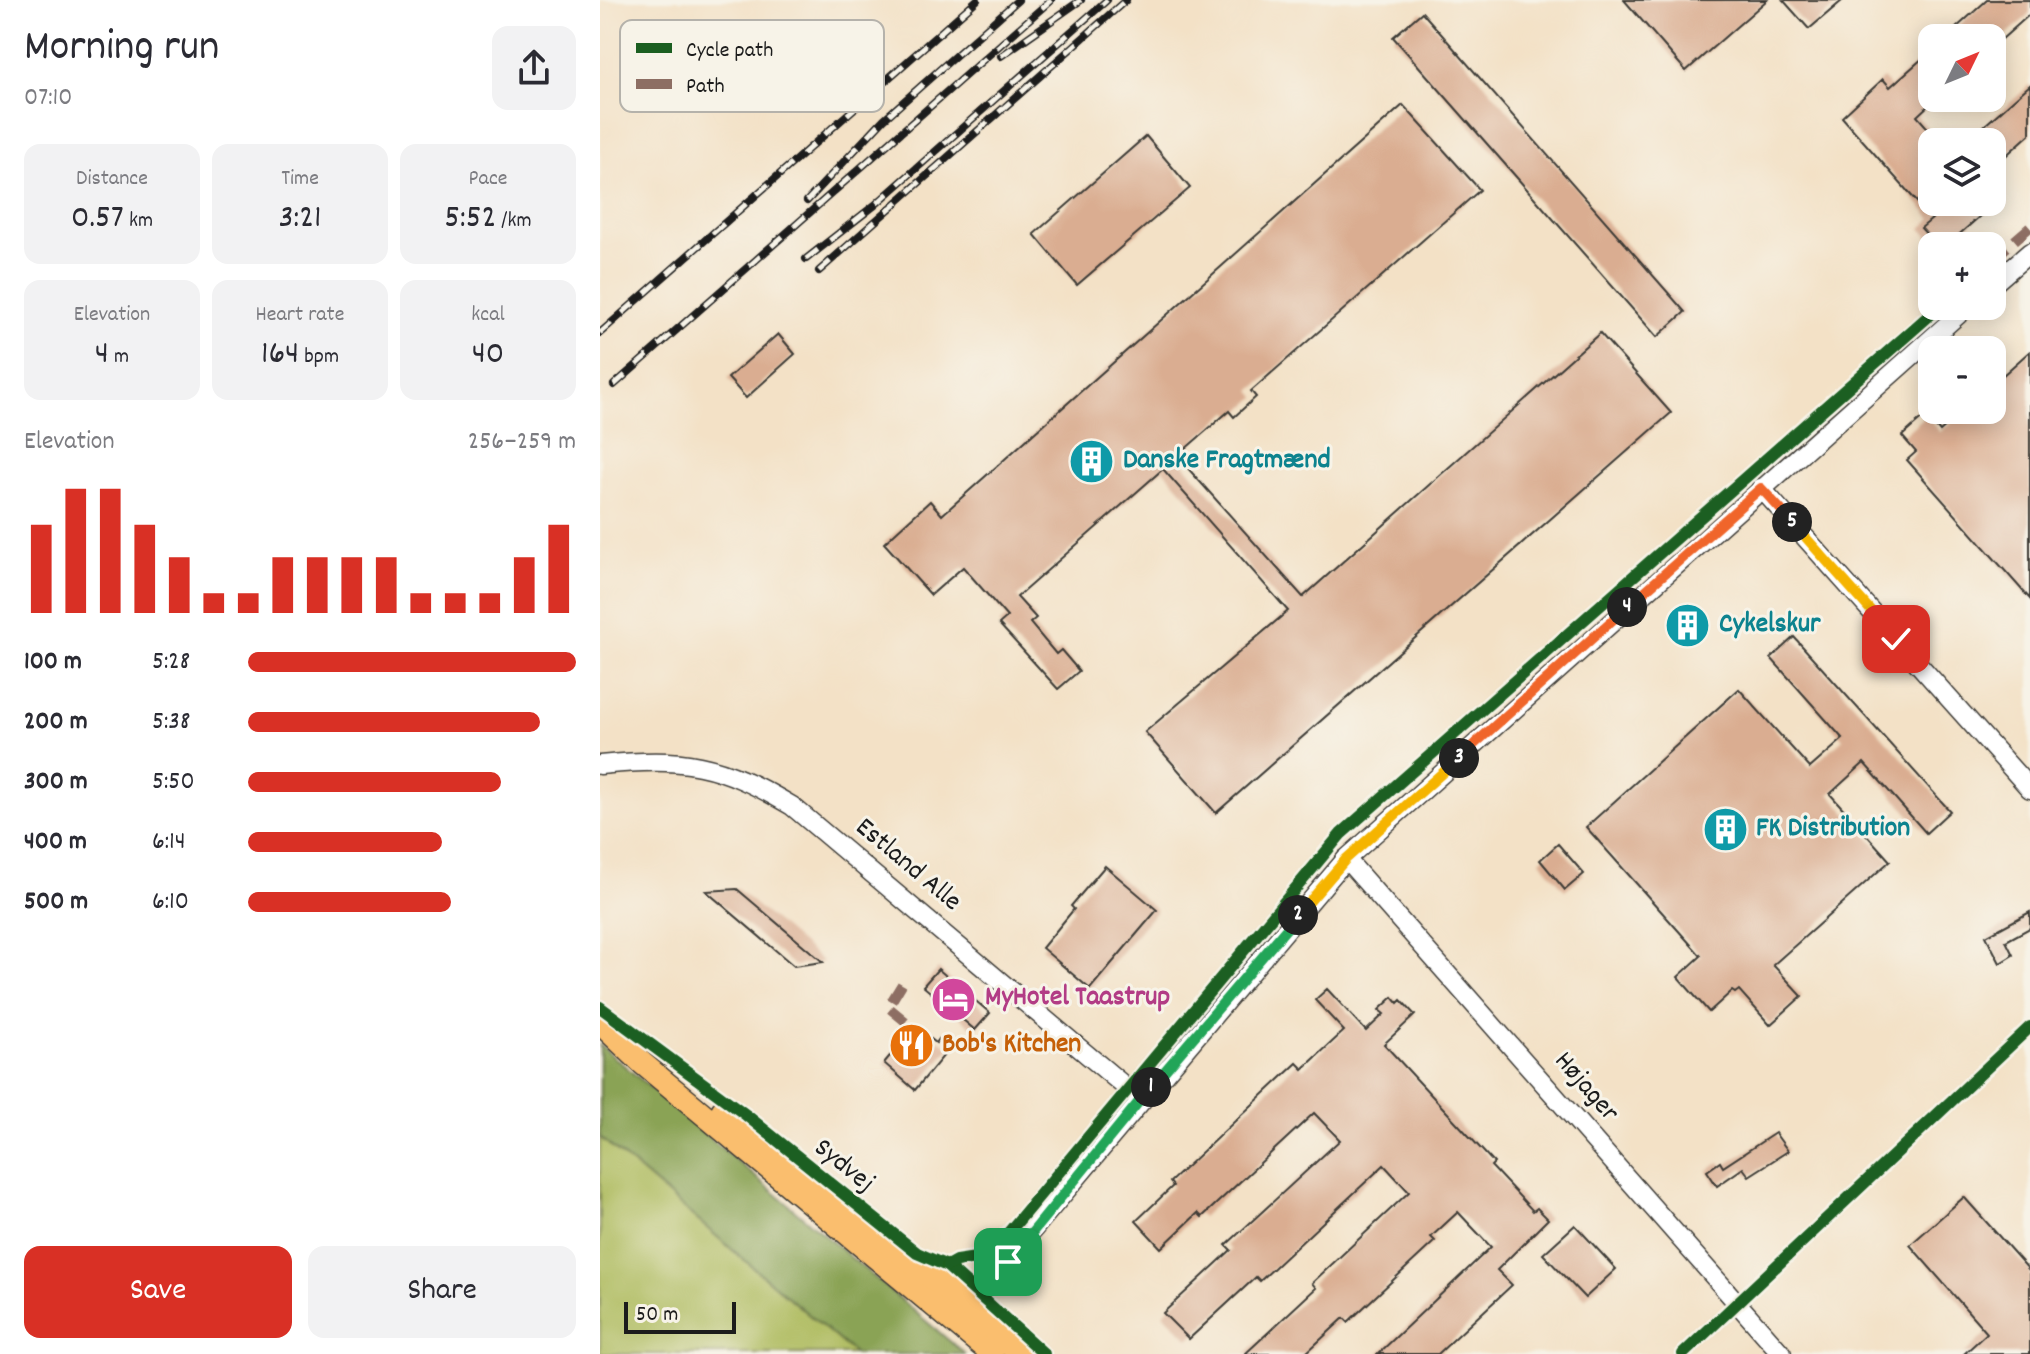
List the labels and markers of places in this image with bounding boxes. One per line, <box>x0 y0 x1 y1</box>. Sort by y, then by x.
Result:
building icon: Danske Fragtmænd <box>1068 438 1116 486</box>
place label: Danske Fragtmænd <box>1123 442 1331 482</box>
pin: 5 <box>1772 502 1812 542</box>
pin: 4 <box>1607 587 1647 627</box>
building icon: Cykelskur <box>1664 602 1712 650</box>
pin <box>1862 605 1930 673</box>
place label: Cykelskur <box>1719 606 1821 646</box>
pin: 3 <box>1439 738 1479 778</box>
building icon: FK Distribution <box>1701 806 1749 854</box>
place label: FK Distribution <box>1756 810 1910 850</box>
pin: 2 <box>1278 895 1318 935</box>
hotel icon: MyHotel Taastrup <box>930 975 978 1023</box>
place label: MyHotel Taastrup <box>985 979 1170 1019</box>
restaurant icon: Bob's Kitchen <box>887 1022 935 1070</box>
place label: Bob's Kitchen <box>942 1026 1081 1066</box>
pin: 1 <box>1131 1067 1171 1107</box>
pin <box>974 1228 1042 1296</box>

